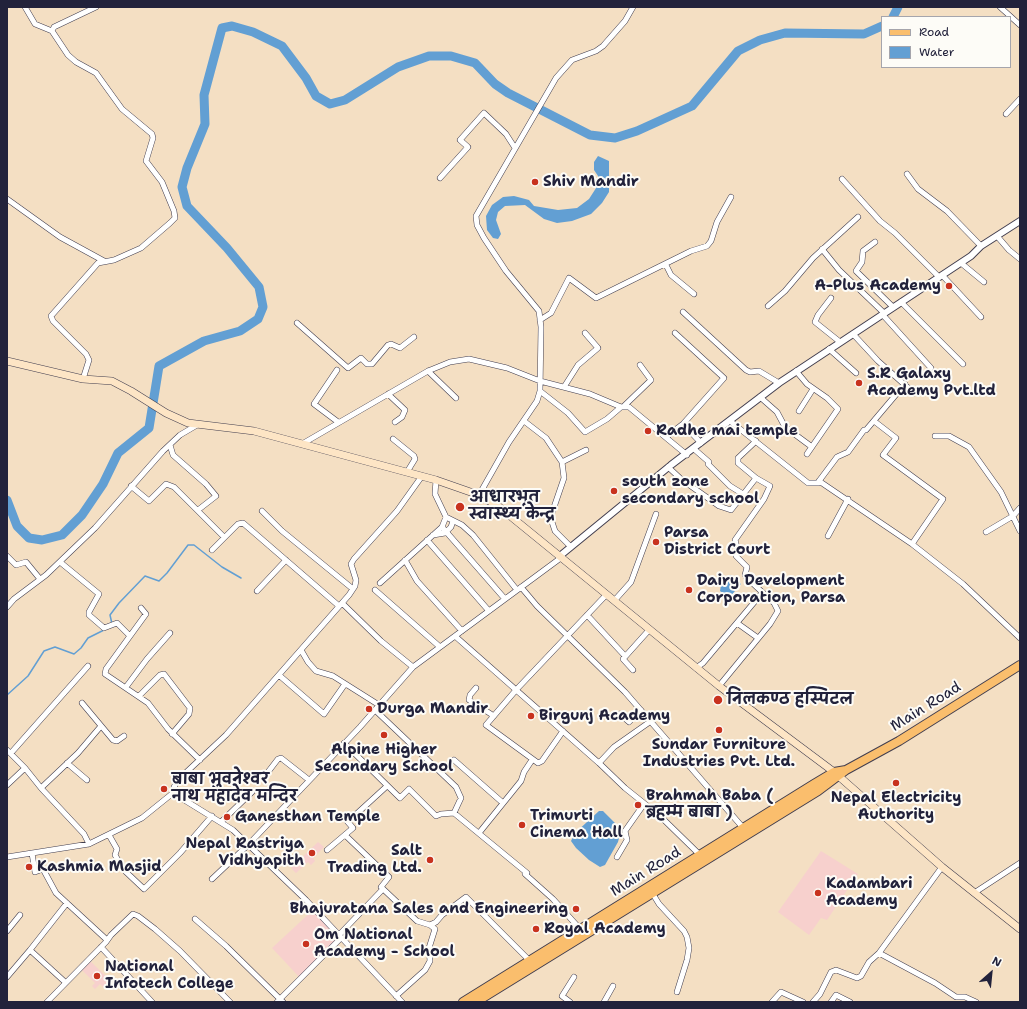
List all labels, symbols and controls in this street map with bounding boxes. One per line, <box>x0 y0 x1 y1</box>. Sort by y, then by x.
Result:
legend <box>881 16 1011 68</box>
text: Road <box>919 24 949 40</box>
text: Water <box>919 44 954 60</box>
place label: Shiv Mandir <box>543 173 639 191</box>
marker: Shiv Mandir <box>530 177 540 187</box>
place label: A-Plus Academy <box>814 277 941 295</box>
marker: A-Plus Academy <box>944 281 954 291</box>
place label: S.R Galaxy Academy Pvt.ltd <box>867 365 996 400</box>
marker: S.R Galaxy Academy Pvt.ltd <box>854 378 864 388</box>
place label: Radhe mai temple <box>656 422 798 440</box>
marker: Radhe mai temple <box>643 426 653 436</box>
place label: south zone secondary school <box>622 473 759 508</box>
marker: south zone secondary school <box>609 486 619 496</box>
place label: आधारभूत स्वास्थ्य केन्द्र <box>469 489 555 524</box>
marker: आधारभूत स्वास्थ्य केन्द्र <box>454 501 466 513</box>
place label: Parsa District Court <box>664 524 770 559</box>
marker: Parsa District Court <box>651 537 661 547</box>
place label: Dairy Development Corporation, Parsa <box>697 572 845 607</box>
marker: Dairy Development Corporation, Parsa <box>684 585 694 595</box>
street label: Main Road <box>887 678 965 736</box>
place label: निलकण्ठ हस्पिटल <box>727 691 853 709</box>
marker: निलकण्ठ हस्पिटल <box>712 694 724 706</box>
place label: Durga Mandir <box>377 700 488 718</box>
marker: Durga Mandir <box>364 704 374 714</box>
place label: Birgunj Academy <box>539 707 670 725</box>
marker: Birgunj Academy <box>526 711 536 721</box>
marker: Sundar Furniture Industries Pvt. Ltd. <box>714 725 724 735</box>
marker: Alpine Higher Secondary School <box>379 730 389 740</box>
place label: Sundar Furniture Industries Pvt. Ltd. <box>643 736 795 771</box>
place label: Alpine Higher Secondary School <box>315 741 453 776</box>
place label: बाबा भुवनेश्वर नाथ महादेव मन्दिर <box>172 771 297 806</box>
marker: Nepal Electricity Authority <box>891 778 901 788</box>
marker: बाबा भुवनेश्वर नाथ महादेव मन्दिर <box>159 784 169 794</box>
place label: Brahmah Baba ( ब्रहम्म बाबा ) <box>646 787 773 822</box>
place label: Nepal Electricity Authority <box>831 789 961 824</box>
marker: Brahmah Baba ( ब्रहम्म बाबा ) <box>633 800 643 810</box>
place label: Trimurti Cinema Hall <box>530 807 623 842</box>
place label: Ganesthan Temple <box>235 808 380 826</box>
marker: Ganesthan Temple <box>222 812 232 822</box>
marker: Trimurti Cinema Hall <box>517 820 527 830</box>
place label: Nepal Rastriya Vidhyapith <box>185 835 304 870</box>
place label: Salt Trading Ltd. <box>327 842 422 877</box>
street label: Main Road <box>607 843 685 901</box>
marker: Nepal Rastriya Vidhyapith <box>307 848 317 858</box>
marker: Salt Trading Ltd. <box>425 855 435 865</box>
place label: Kashmia Masjid <box>37 858 162 876</box>
marker: Kashmia Masjid <box>24 862 34 872</box>
place label: Kadambari Academy <box>826 875 913 910</box>
marker: Kadambari Academy <box>813 888 823 898</box>
place label: Bhajuratana Sales and Engineering <box>290 900 568 918</box>
marker: Bhajuratana Sales and Engineering <box>571 904 581 914</box>
place label: Royal Academy <box>544 920 666 938</box>
marker: Royal Academy <box>531 924 541 934</box>
place label: Om National Academy - School <box>314 926 455 961</box>
marker: Om National Academy - School <box>301 939 311 949</box>
north arrow <box>971 953 1011 993</box>
text: N <box>989 953 1004 971</box>
place label: National Infotech College <box>105 958 234 993</box>
marker: National Infotech College <box>92 971 102 981</box>

